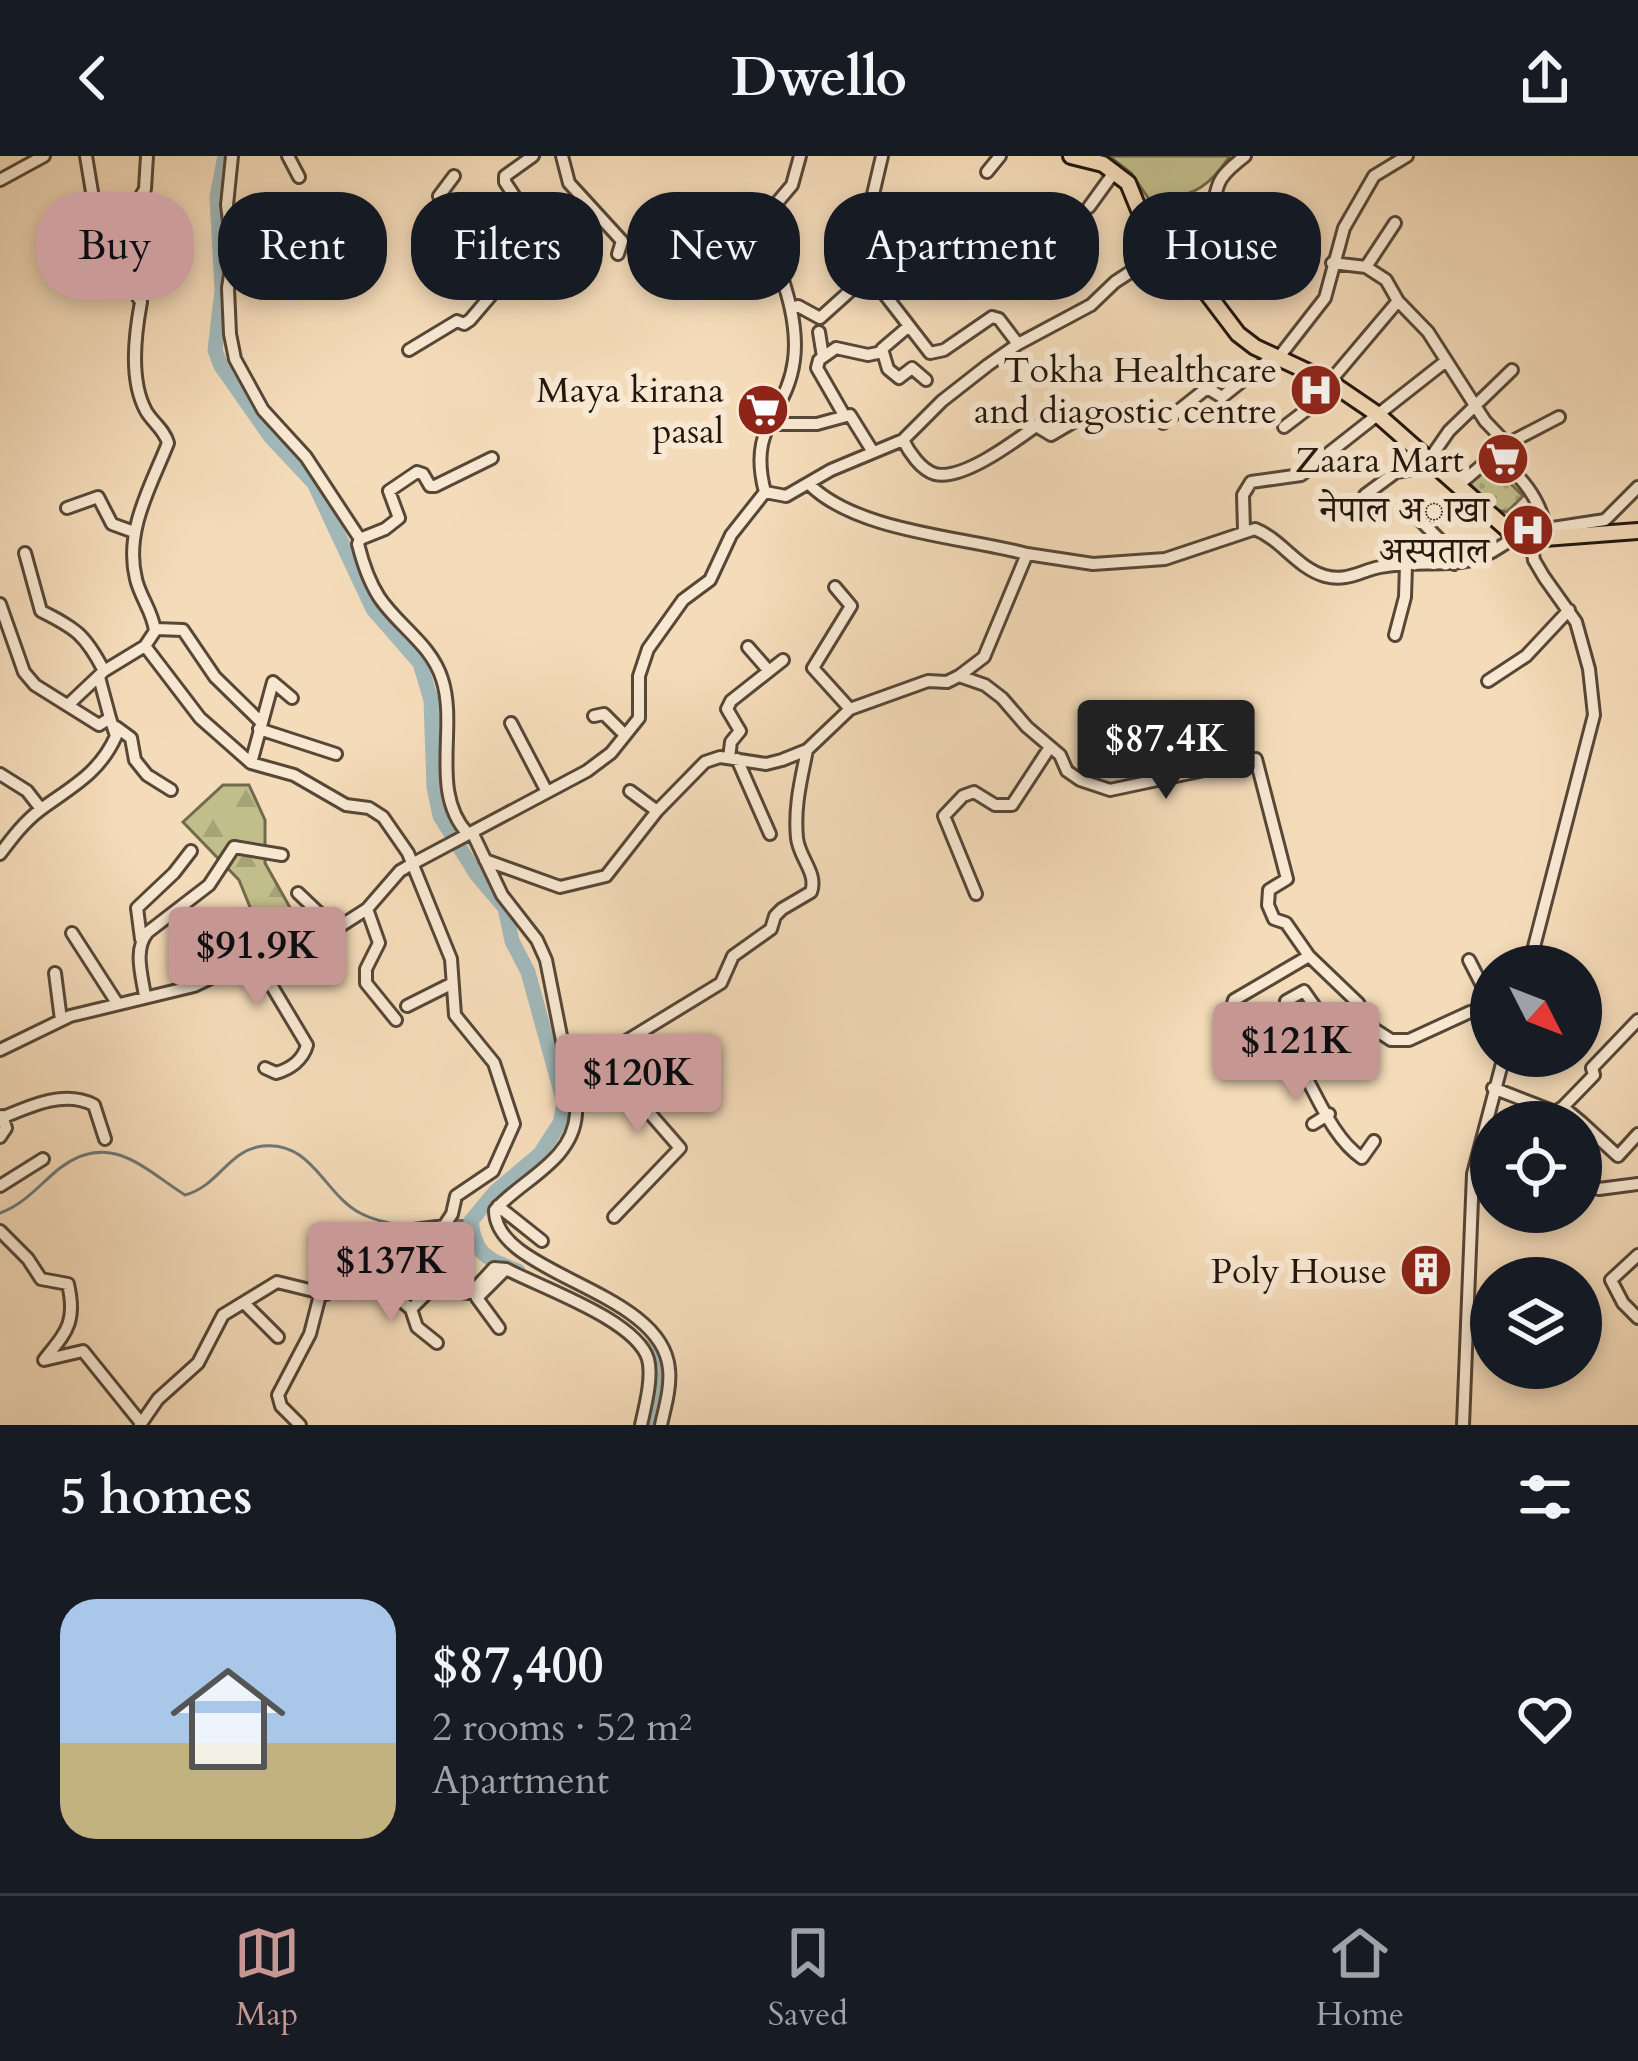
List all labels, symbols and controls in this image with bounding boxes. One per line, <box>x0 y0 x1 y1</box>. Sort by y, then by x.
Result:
text: Dwello <box>731 42 907 115</box>
icon: back <box>60 45 126 111</box>
icon: share <box>1512 45 1578 111</box>
chip: Buy <box>36 192 194 300</box>
chip: Rent <box>218 192 387 300</box>
chip: Filters <box>411 192 603 300</box>
chip: New <box>627 192 800 300</box>
chip: Apartment <box>824 192 1099 300</box>
chip: House <box>1123 192 1321 300</box>
place label: Tokha Healthcare and diagostic centre <box>974 346 1277 436</box>
hospital icon: Tokha Healthcare and diagostic centre <box>1288 362 1344 418</box>
place label: Maya kirana pasal <box>536 366 724 456</box>
supermarket icon: Maya kirana pasal <box>735 382 791 438</box>
supermarket icon: Zaara Mart <box>1475 431 1531 487</box>
place label: Zaara Mart <box>1295 436 1464 485</box>
place label: नेपाल अाखा अस्पताल <box>1317 486 1491 576</box>
hospital icon: नेपाल अाखा अस्पताल <box>1500 502 1556 558</box>
pin: $87.4K <box>1068 700 1264 802</box>
text: $87.4K <box>1105 712 1227 765</box>
pin: $91.9K <box>159 907 355 1009</box>
text: $91.9K <box>196 919 318 972</box>
north arrow <box>1470 945 1602 1077</box>
map controls <box>1470 945 1602 1389</box>
pin: $121K <box>1212 1002 1380 1104</box>
text: $121K <box>1240 1014 1352 1067</box>
pin: $120K <box>554 1034 722 1136</box>
text: $120K <box>582 1046 694 1099</box>
button: locate <box>1470 1101 1602 1233</box>
pin: $137K <box>307 1222 475 1324</box>
text: $137K <box>335 1234 447 1287</box>
building icon: Poly House <box>1398 1242 1454 1298</box>
place label: Poly House <box>1211 1247 1387 1296</box>
button: layers <box>1470 1257 1602 1389</box>
text: 5 homes <box>60 1462 252 1532</box>
icon: filters <box>1512 1464 1578 1530</box>
text: $87,400 <box>432 1631 604 1701</box>
icon: home <box>156 1647 300 1791</box>
icon: heart <box>1512 1686 1578 1752</box>
text: 2 rooms · 52 m² <box>432 1701 692 1754</box>
text: Apartment <box>432 1754 609 1807</box>
tab: Map <box>234 1920 300 2037</box>
tab: Saved <box>768 1920 848 2037</box>
tab: Home <box>1316 1920 1404 2037</box>

